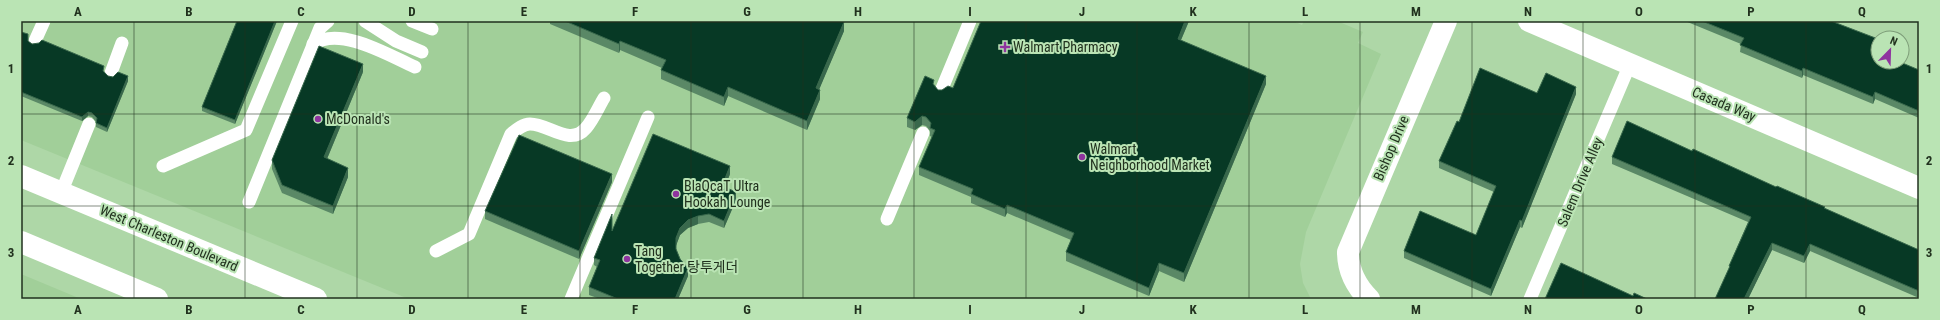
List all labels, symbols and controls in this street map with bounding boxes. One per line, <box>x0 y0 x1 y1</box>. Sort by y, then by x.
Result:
text: A <box>74 4 82 19</box>
text: B <box>185 4 193 19</box>
text: C <box>297 4 305 19</box>
text: D <box>408 4 416 19</box>
text: E <box>521 4 528 19</box>
text: F <box>632 4 638 19</box>
text: G <box>743 4 751 19</box>
text: H <box>854 4 862 19</box>
text: I <box>968 4 972 19</box>
text: J <box>1079 4 1085 19</box>
text: K <box>1189 4 1197 19</box>
text: L <box>1302 4 1308 19</box>
text: M <box>1411 4 1421 19</box>
text: N <box>1524 4 1532 19</box>
text: O <box>1635 4 1643 19</box>
text: P <box>1747 4 1755 19</box>
text: Q <box>1858 4 1866 19</box>
north arrow <box>1870 30 1910 70</box>
text: N <box>1888 34 1900 49</box>
place label: Walmart Pharmacy <box>1013 39 1118 55</box>
marker: Walmart Pharmacy <box>1000 42 1010 52</box>
text: 1 <box>8 61 14 76</box>
text: 1 <box>1926 61 1932 76</box>
street label: Casada Way <box>1690 83 1758 125</box>
place label: McDonald's <box>326 111 390 127</box>
street label: Bishop Drive <box>1370 113 1412 183</box>
marker: McDonald's <box>313 114 323 124</box>
street label: Salem Drive Alley <box>1554 135 1606 229</box>
place label: Walmart Neighborhood Market <box>1090 141 1210 173</box>
marker: Walmart Neighborhood Market <box>1077 152 1087 162</box>
text: 2 <box>8 153 15 168</box>
text: 2 <box>1926 153 1933 168</box>
place label: BlaQcaT Ultra Hookah Lounge <box>684 178 771 210</box>
marker: BlaQcaT Ultra Hookah Lounge <box>671 189 681 199</box>
street label: West Charleston Boulevard <box>98 202 240 274</box>
place label: Tang Together 탕투게더 <box>635 243 739 275</box>
text: 3 <box>8 245 14 260</box>
text: 3 <box>1926 245 1932 260</box>
marker: Tang Together 탕투게더 <box>622 254 632 264</box>
text: A <box>74 302 82 317</box>
text: B <box>185 302 193 317</box>
text: C <box>297 302 305 317</box>
text: D <box>408 302 416 317</box>
text: E <box>521 302 528 317</box>
text: F <box>632 302 638 317</box>
text: G <box>743 302 751 317</box>
text: H <box>854 302 862 317</box>
text: I <box>968 302 972 317</box>
text: J <box>1079 302 1085 317</box>
text: K <box>1189 302 1197 317</box>
text: L <box>1302 302 1308 317</box>
text: M <box>1411 302 1421 317</box>
text: N <box>1524 302 1532 317</box>
text: O <box>1635 302 1643 317</box>
text: P <box>1747 302 1755 317</box>
text: Q <box>1858 302 1866 317</box>

